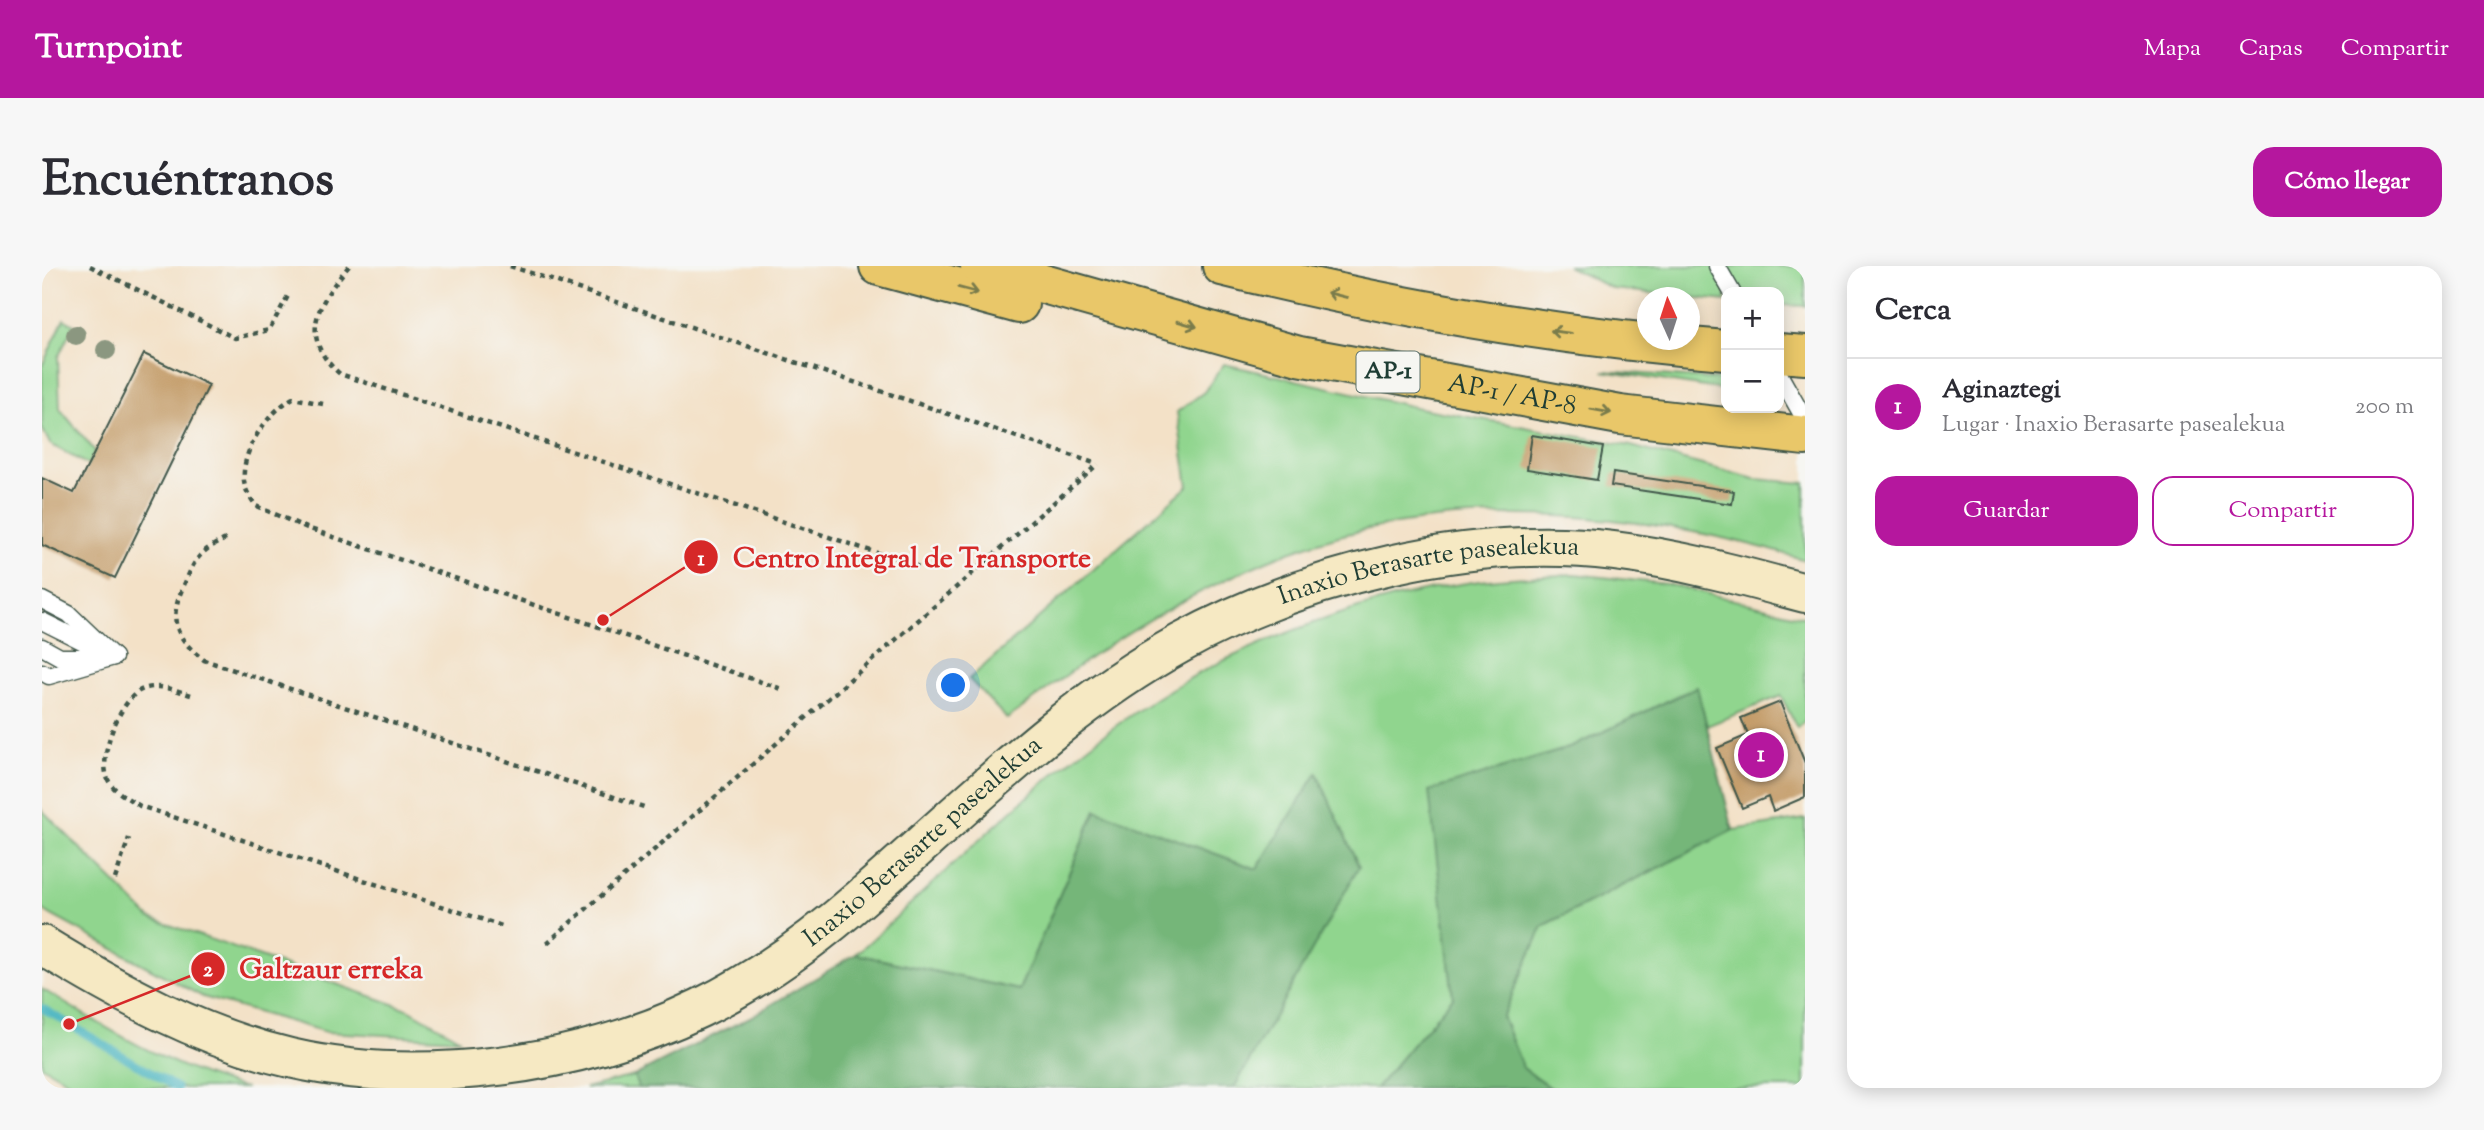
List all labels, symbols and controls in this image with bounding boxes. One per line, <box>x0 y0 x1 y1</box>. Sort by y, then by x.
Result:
text: Turnpoint <box>35 25 182 73</box>
text: Mapa <box>2144 32 2201 66</box>
text: Capas <box>2239 32 2303 66</box>
text: Compartir <box>2341 32 2449 66</box>
text: Encuéntranos <box>42 147 334 217</box>
button: Cómo llegar <box>2253 147 2442 217</box>
one-way arrow <box>956 284 979 297</box>
north arrow <box>1637 287 1700 350</box>
map controls <box>1721 287 1784 413</box>
button: + <box>1721 287 1784 350</box>
one-way arrow <box>1326 288 1349 301</box>
text: Cerca <box>1875 290 1951 333</box>
one-way arrow <box>1175 318 1198 331</box>
one-way arrow <box>1550 325 1573 338</box>
button: − <box>1721 350 1784 413</box>
road number: AP-1 <box>1356 352 1420 392</box>
street label: AP-1 / AP-8 <box>1444 365 1580 425</box>
text: Aginaztegi <box>1942 372 2061 409</box>
text: 1 <box>1894 391 1902 424</box>
text: 200 m <box>2355 391 2414 424</box>
one-way arrow <box>1589 405 1612 419</box>
text: Lugar · Inaxio Berasarte pasealekua <box>1942 409 2285 442</box>
button: Guardar <box>1875 476 2138 546</box>
button: Compartir <box>2152 476 2414 546</box>
street label: Inaxio Berasarte pasealekua <box>1273 528 1580 615</box>
callout: Centro Integral de Transporte <box>684 533 1105 582</box>
text: Centro Integral de Transporte <box>733 540 1091 580</box>
text: 1 <box>697 545 705 575</box>
your location <box>936 668 970 702</box>
street label: Inaxio Berasarte pasealekua <box>796 728 1050 957</box>
pin: 1 <box>1738 729 1784 781</box>
callout: Galtzaur erreka <box>191 944 437 993</box>
text: Galtzaur erreka <box>239 951 423 991</box>
text: 2 <box>203 956 213 986</box>

